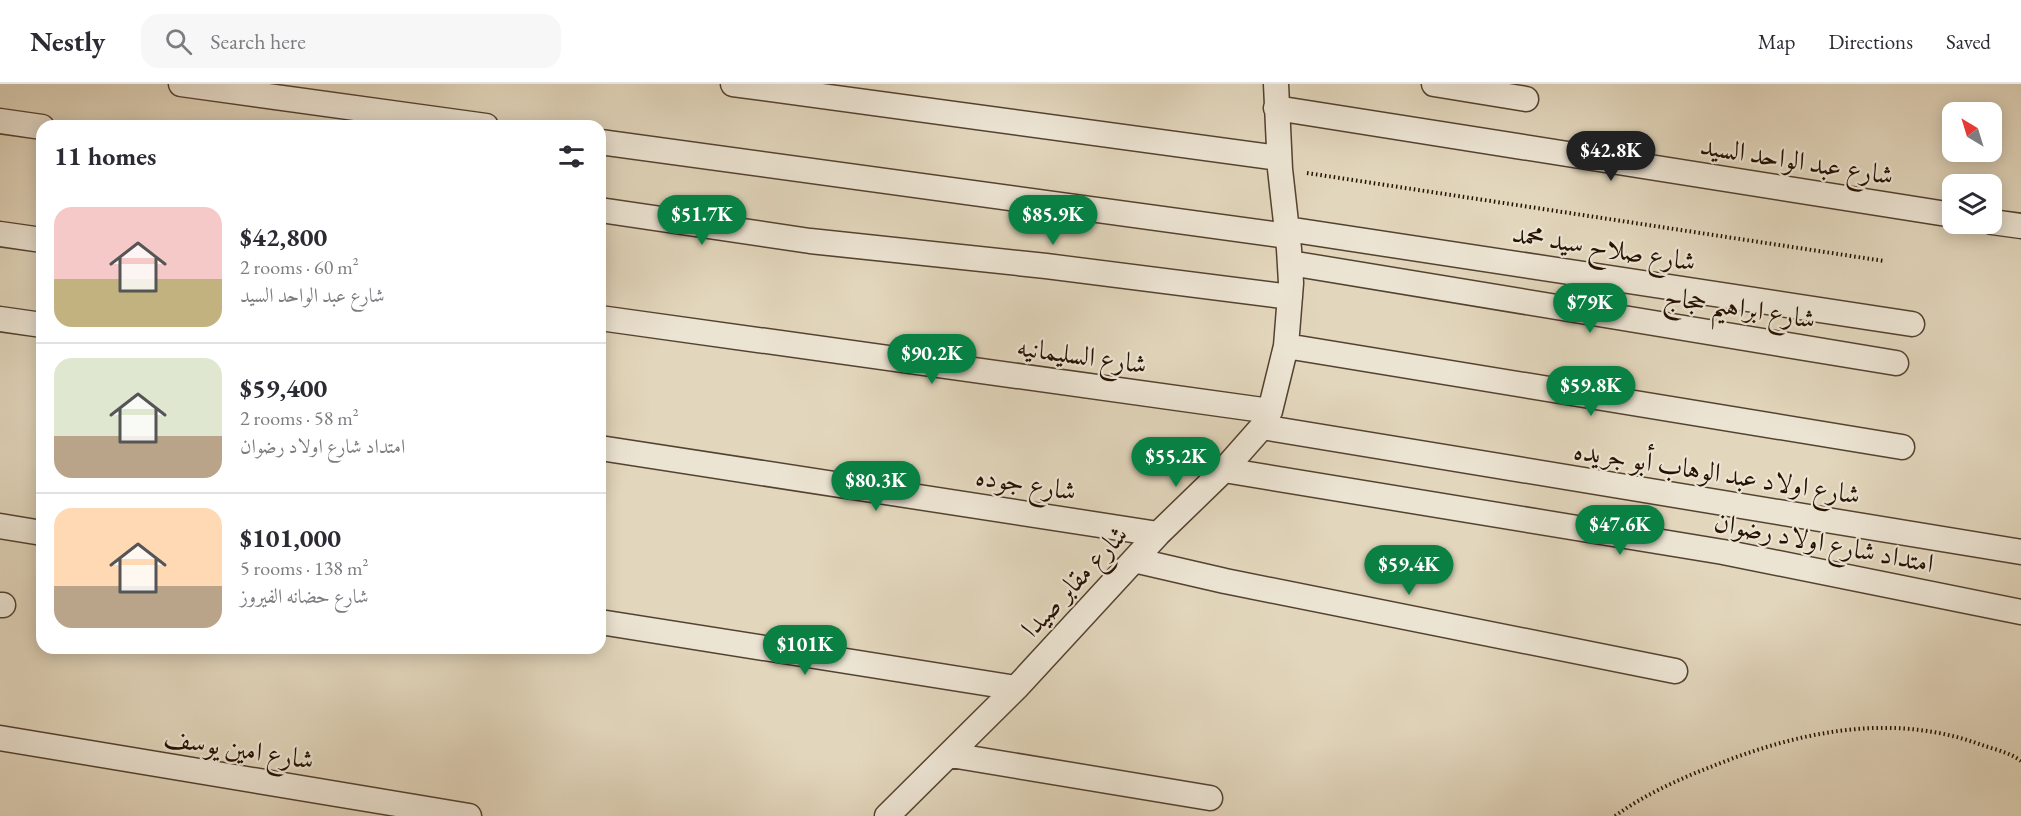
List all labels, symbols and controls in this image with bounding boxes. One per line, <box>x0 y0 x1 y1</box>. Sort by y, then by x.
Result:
search box <box>141 14 561 68</box>
text: Nestly <box>30 23 105 59</box>
icon: search <box>162 25 195 58</box>
text: Search here <box>210 27 306 56</box>
text: Map <box>1758 28 1795 55</box>
text: Directions <box>1828 28 1913 55</box>
text: Saved <box>1946 28 1991 55</box>
north arrow <box>1942 102 2002 162</box>
map controls <box>1942 102 2002 234</box>
street label: شارع عبد الواحد السيد <box>1697 127 1896 198</box>
pin: $42.8K <box>1562 131 1660 182</box>
text: $42.8K <box>1580 137 1642 163</box>
text: 11 homes <box>54 139 156 173</box>
icon: filters <box>555 140 588 173</box>
button: layers <box>1942 174 2002 234</box>
pin: $51.7K <box>653 195 751 246</box>
pin: $85.9K <box>1004 195 1102 246</box>
text: $51.7K <box>671 201 733 227</box>
text: $85.9K <box>1022 201 1084 227</box>
street label: شارع صلاح سيد محمد <box>1509 215 1698 286</box>
text: $42,800 <box>240 220 327 254</box>
icon: home <box>102 231 174 303</box>
text: 2 rooms · 60 m² <box>240 254 359 280</box>
street label: شارع ابراهيم حجاج <box>1660 278 1818 346</box>
text: شارع عبد الواحد السيد <box>240 282 385 308</box>
pin: $79K <box>1554 283 1626 334</box>
text: $79K <box>1567 289 1613 315</box>
street label: شارع السليمانيه <box>1014 329 1149 386</box>
pin: $90.2K <box>883 334 981 385</box>
text: $90.2K <box>901 340 963 366</box>
pin: $59.8K <box>1542 366 1640 417</box>
text: $59,400 <box>240 371 327 405</box>
text: $59.8K <box>1560 372 1622 398</box>
icon: home <box>102 382 174 454</box>
text: 2 rooms · 58 m² <box>240 405 359 431</box>
street label: شارع اولاد عبد الوهاب أبو جريده <box>1570 431 1863 517</box>
text: امتداد شارع اولاد رضوان <box>240 433 405 459</box>
pin: $55.2K <box>1127 437 1225 488</box>
text: $55.2K <box>1145 443 1207 469</box>
street label: شارع جوده <box>972 458 1079 513</box>
pin: $80.3K <box>827 461 925 512</box>
text: $80.3K <box>845 467 907 493</box>
street label: امتداد شارع اولاد رضوان <box>1710 504 1937 585</box>
pin: $47.6K <box>1571 505 1669 556</box>
text: $47.6K <box>1589 511 1651 537</box>
street label: شارع مقابر صيدا <box>1013 517 1139 648</box>
text: $101,000 <box>240 521 341 555</box>
icon: home <box>102 532 174 604</box>
pin: $59.4K <box>1360 545 1458 596</box>
text: $59.4K <box>1378 551 1440 577</box>
text: 5 rooms · 138 m² <box>240 555 368 581</box>
text: شارع حضانه الفيروز <box>240 583 369 609</box>
pin: $101K <box>763 625 847 676</box>
text: $101K <box>777 631 833 657</box>
street label: شارع امين يوسف <box>161 719 317 782</box>

